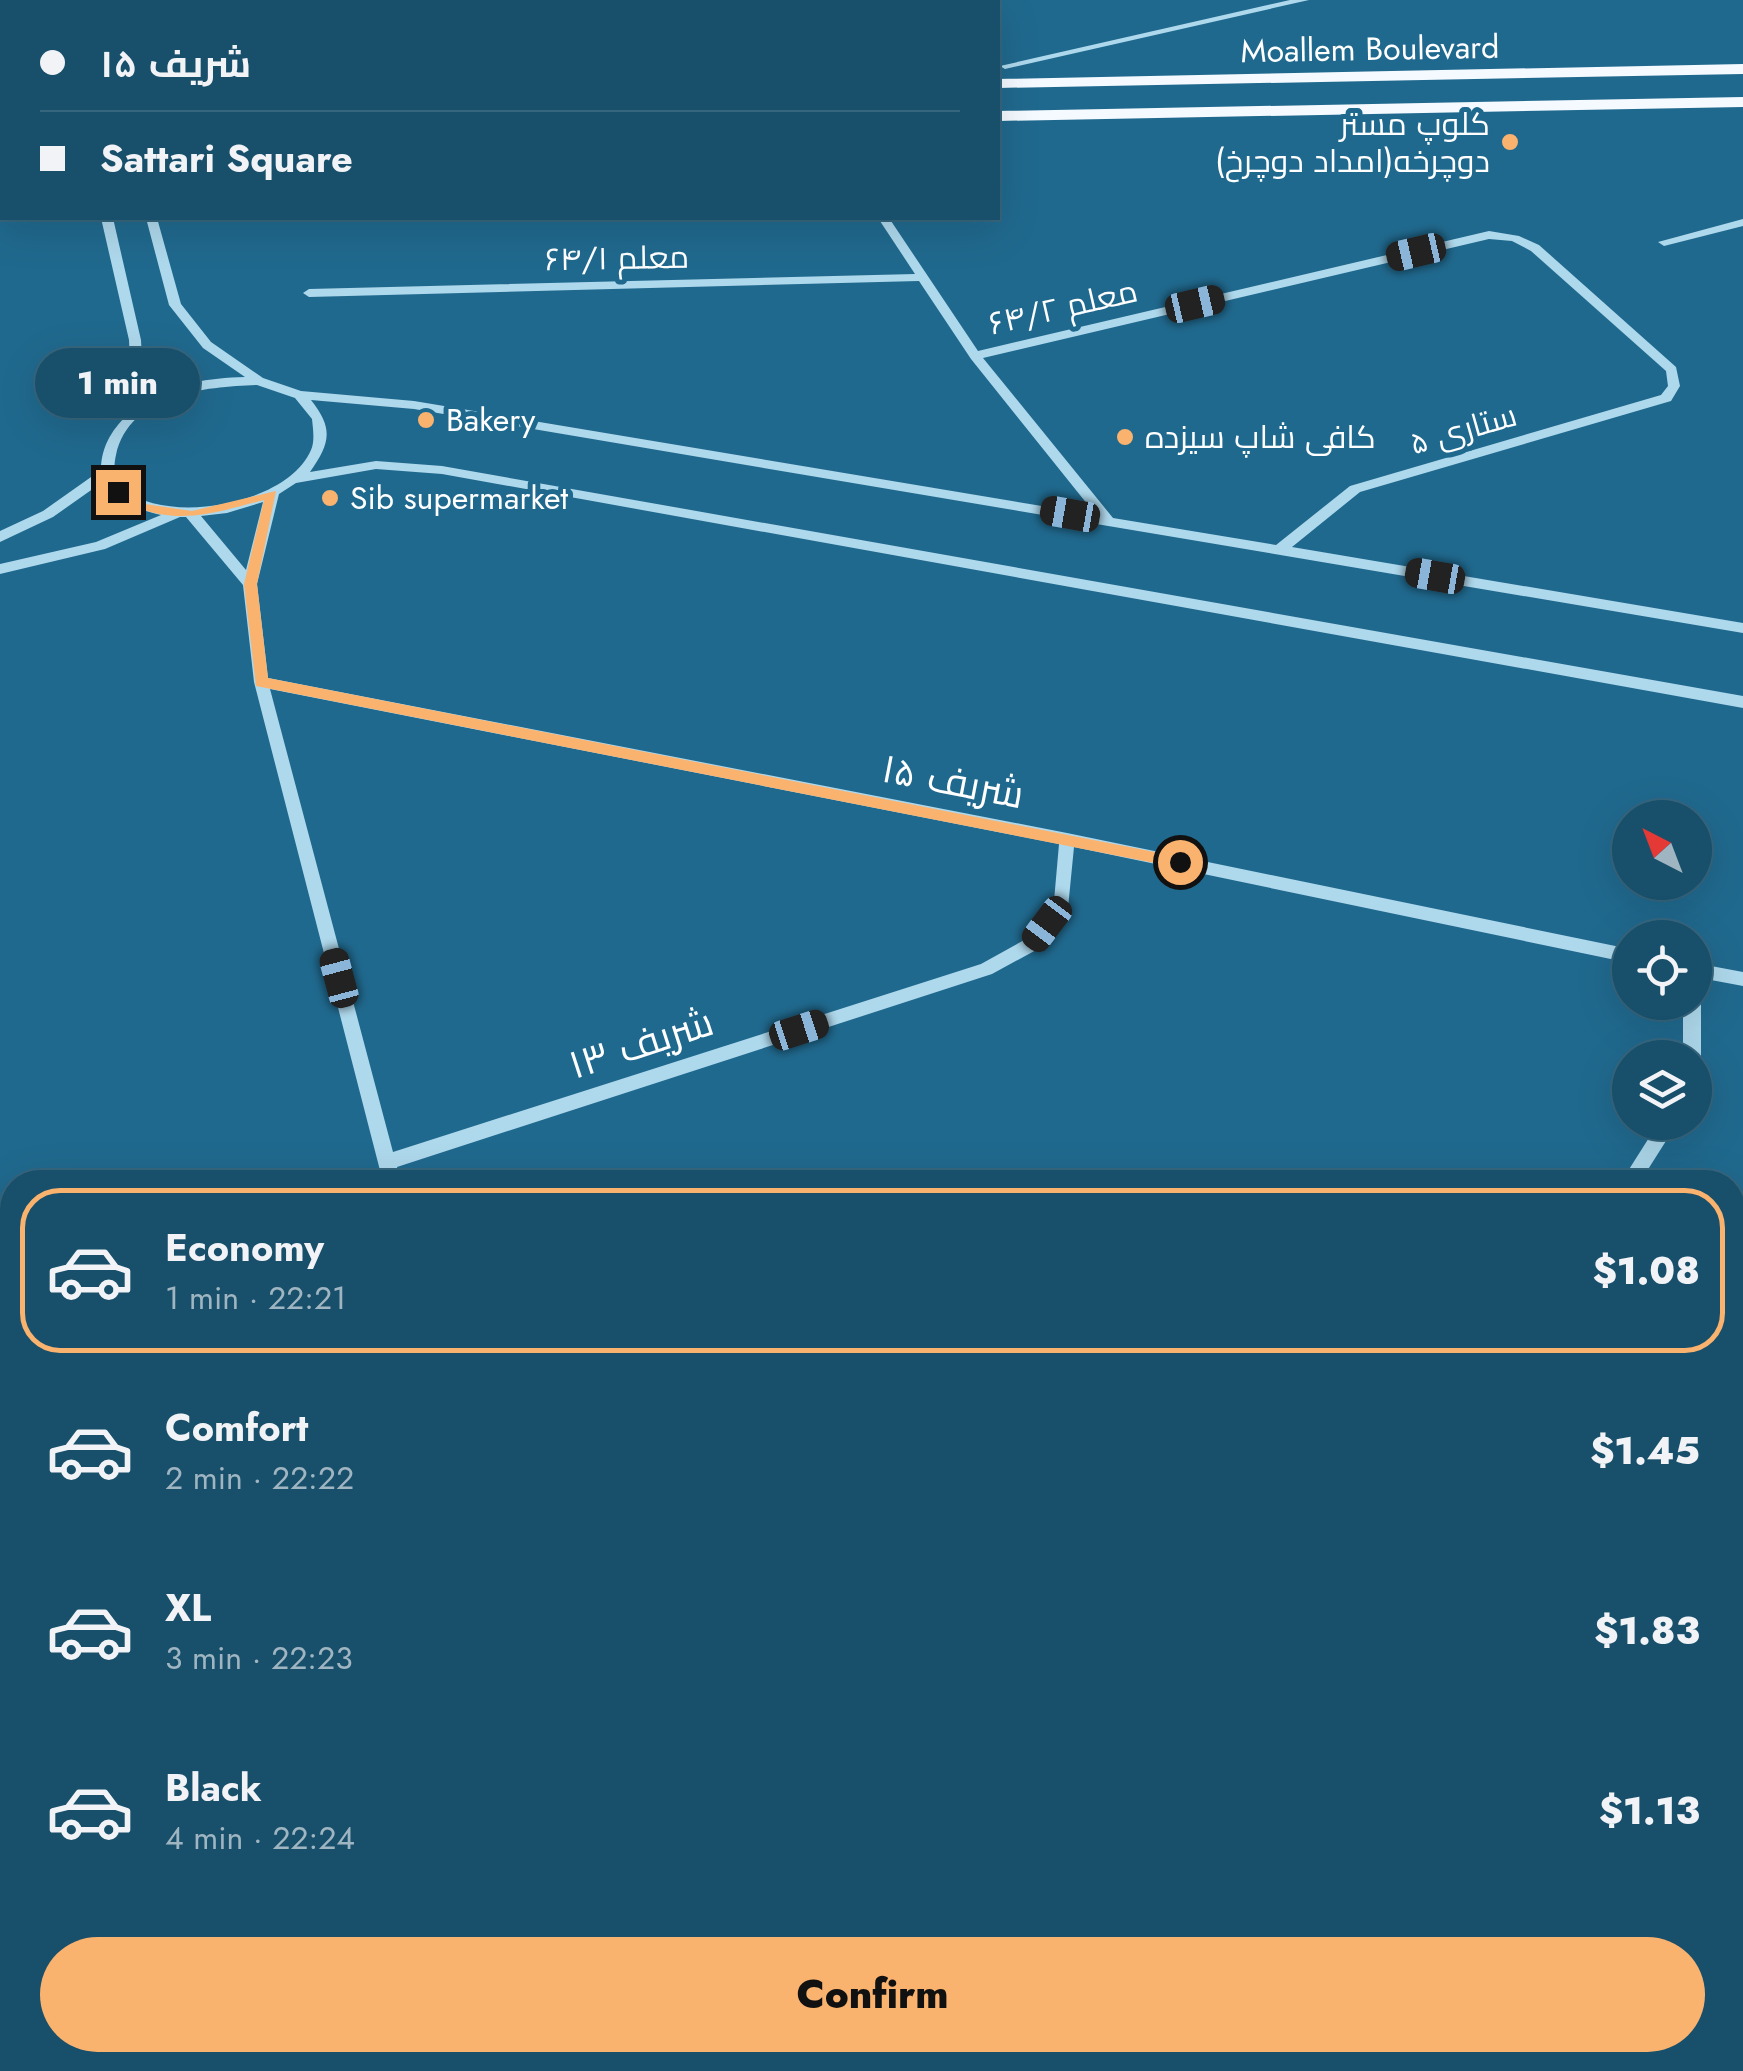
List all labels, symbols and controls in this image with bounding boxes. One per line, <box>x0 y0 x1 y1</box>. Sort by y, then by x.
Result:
street label: Moallem Boulevard <box>1240 24 1500 74</box>
text: شریف ۱۵ <box>100 36 251 91</box>
place label: کلوپ مستر دوچرخه(امداد دوچرخ) <box>1215 101 1490 184</box>
text: Sattari Square <box>100 131 353 186</box>
marker: کلوپ مستر دوچرخه(امداد دوچرخ) <box>1499 131 1521 153</box>
car <box>1383 231 1449 273</box>
street label: معلم ۶۴/۱ <box>544 234 690 282</box>
street label: معلم ۶۴/۲ <box>984 268 1142 346</box>
car <box>1162 283 1228 325</box>
callout: 1 min <box>36 347 200 417</box>
text: 1 min <box>77 360 158 406</box>
street label: ستاری ۵ <box>1404 392 1522 466</box>
place label: Bakery <box>446 397 536 443</box>
marker: Bakery <box>415 409 437 431</box>
place label: کافی شاپ سیزده <box>1145 414 1376 460</box>
marker: کافی شاپ سیزده <box>1114 426 1136 448</box>
route end <box>96 470 141 515</box>
place label: Sib supermarket <box>350 475 568 521</box>
marker: Sib supermarket <box>319 487 341 509</box>
car <box>1038 494 1102 534</box>
car <box>1403 556 1467 596</box>
street label: شریف ۱۵ <box>877 739 1029 823</box>
north arrow <box>1612 800 1712 900</box>
map controls <box>1612 800 1712 1140</box>
route start <box>1158 840 1203 885</box>
car <box>1017 891 1077 957</box>
button: locate <box>1612 920 1712 1020</box>
car <box>317 945 361 1011</box>
street label: شریف ۱۳ <box>561 992 721 1094</box>
car <box>766 1006 832 1054</box>
button: layers <box>1612 1040 1712 1140</box>
text: Economy <box>165 1220 324 1275</box>
icon: car <box>45 1226 135 1316</box>
text: $1.08 <box>1593 1243 1700 1298</box>
text: 1 min · 22:21 <box>165 1275 347 1321</box>
text: Comfort <box>165 1400 308 1455</box>
icon: car <box>45 1406 135 1496</box>
text: $1.45 <box>1590 1423 1700 1478</box>
text: 2 min · 22:22 <box>165 1455 354 1501</box>
text: XL <box>165 1580 211 1635</box>
icon: car <box>45 1586 135 1676</box>
text: $1.83 <box>1594 1603 1700 1658</box>
text: 3 min · 22:23 <box>165 1635 353 1681</box>
text: Black <box>165 1760 262 1815</box>
icon: car <box>45 1766 135 1856</box>
text: $1.13 <box>1599 1783 1700 1838</box>
text: 4 min · 22:24 <box>165 1815 355 1861</box>
button: Confirm <box>40 1937 1705 2052</box>

